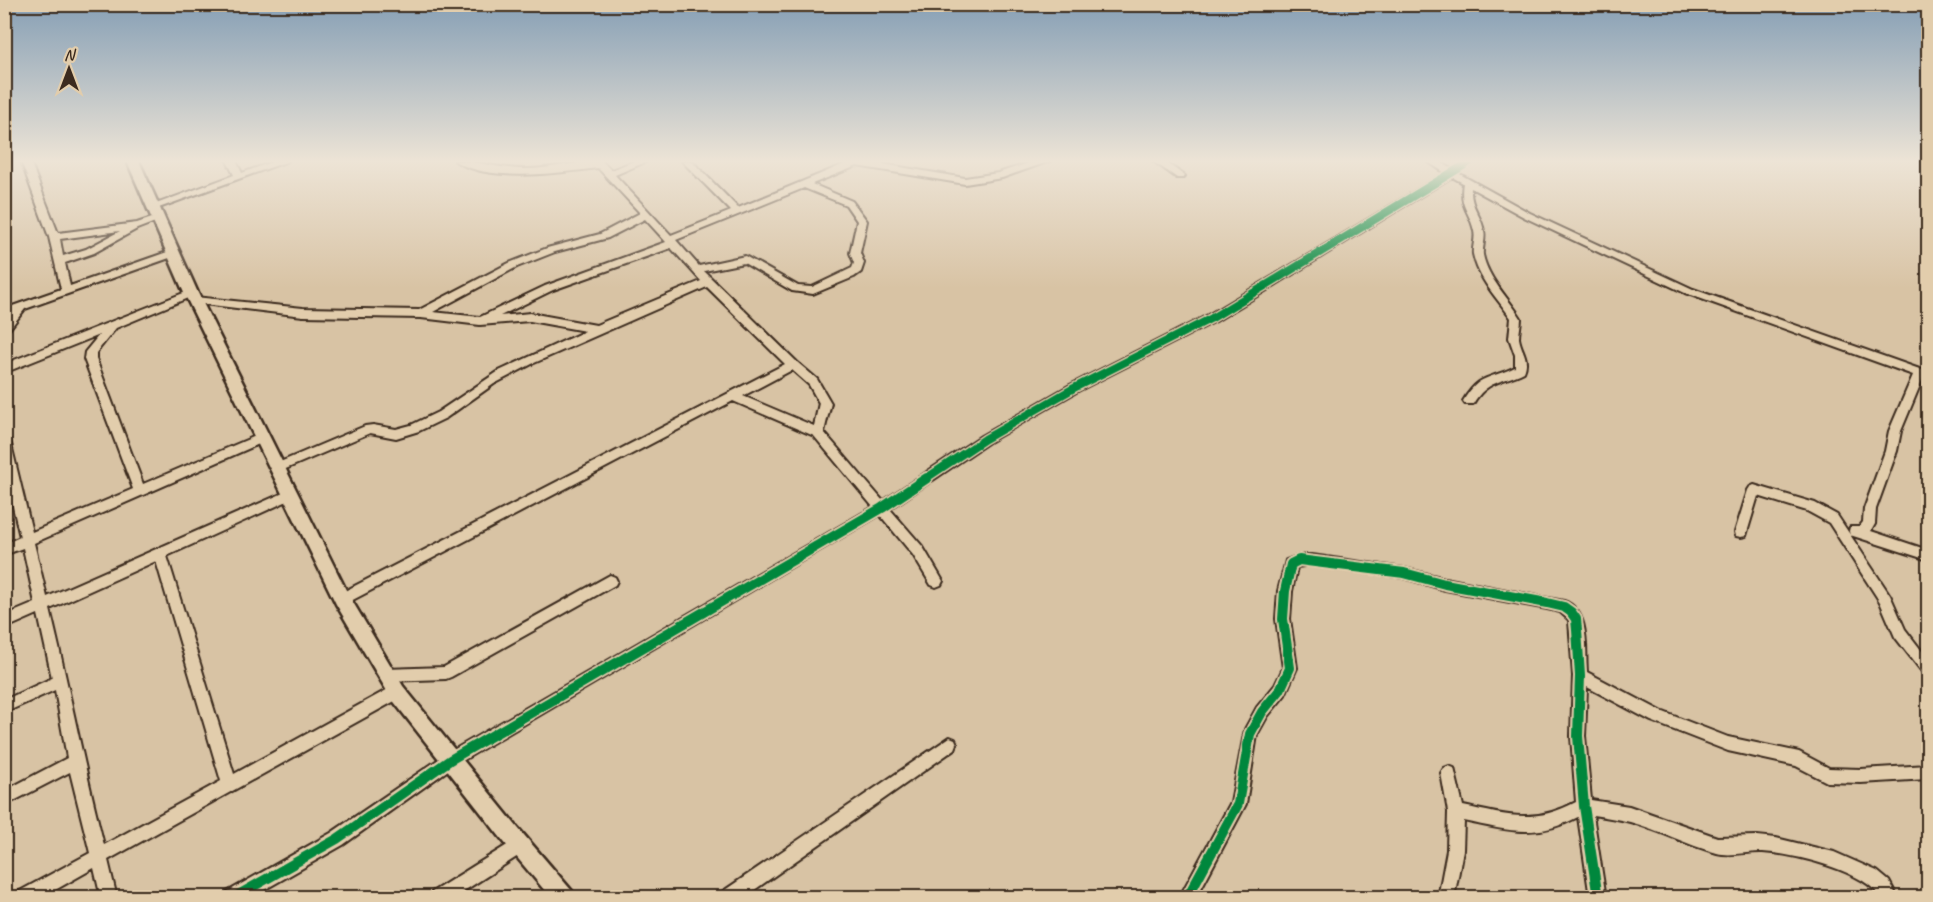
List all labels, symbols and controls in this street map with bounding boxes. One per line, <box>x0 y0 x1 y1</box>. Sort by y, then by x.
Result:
north arrow <box>39 39 99 99</box>
text: N <box>64 45 77 65</box>

